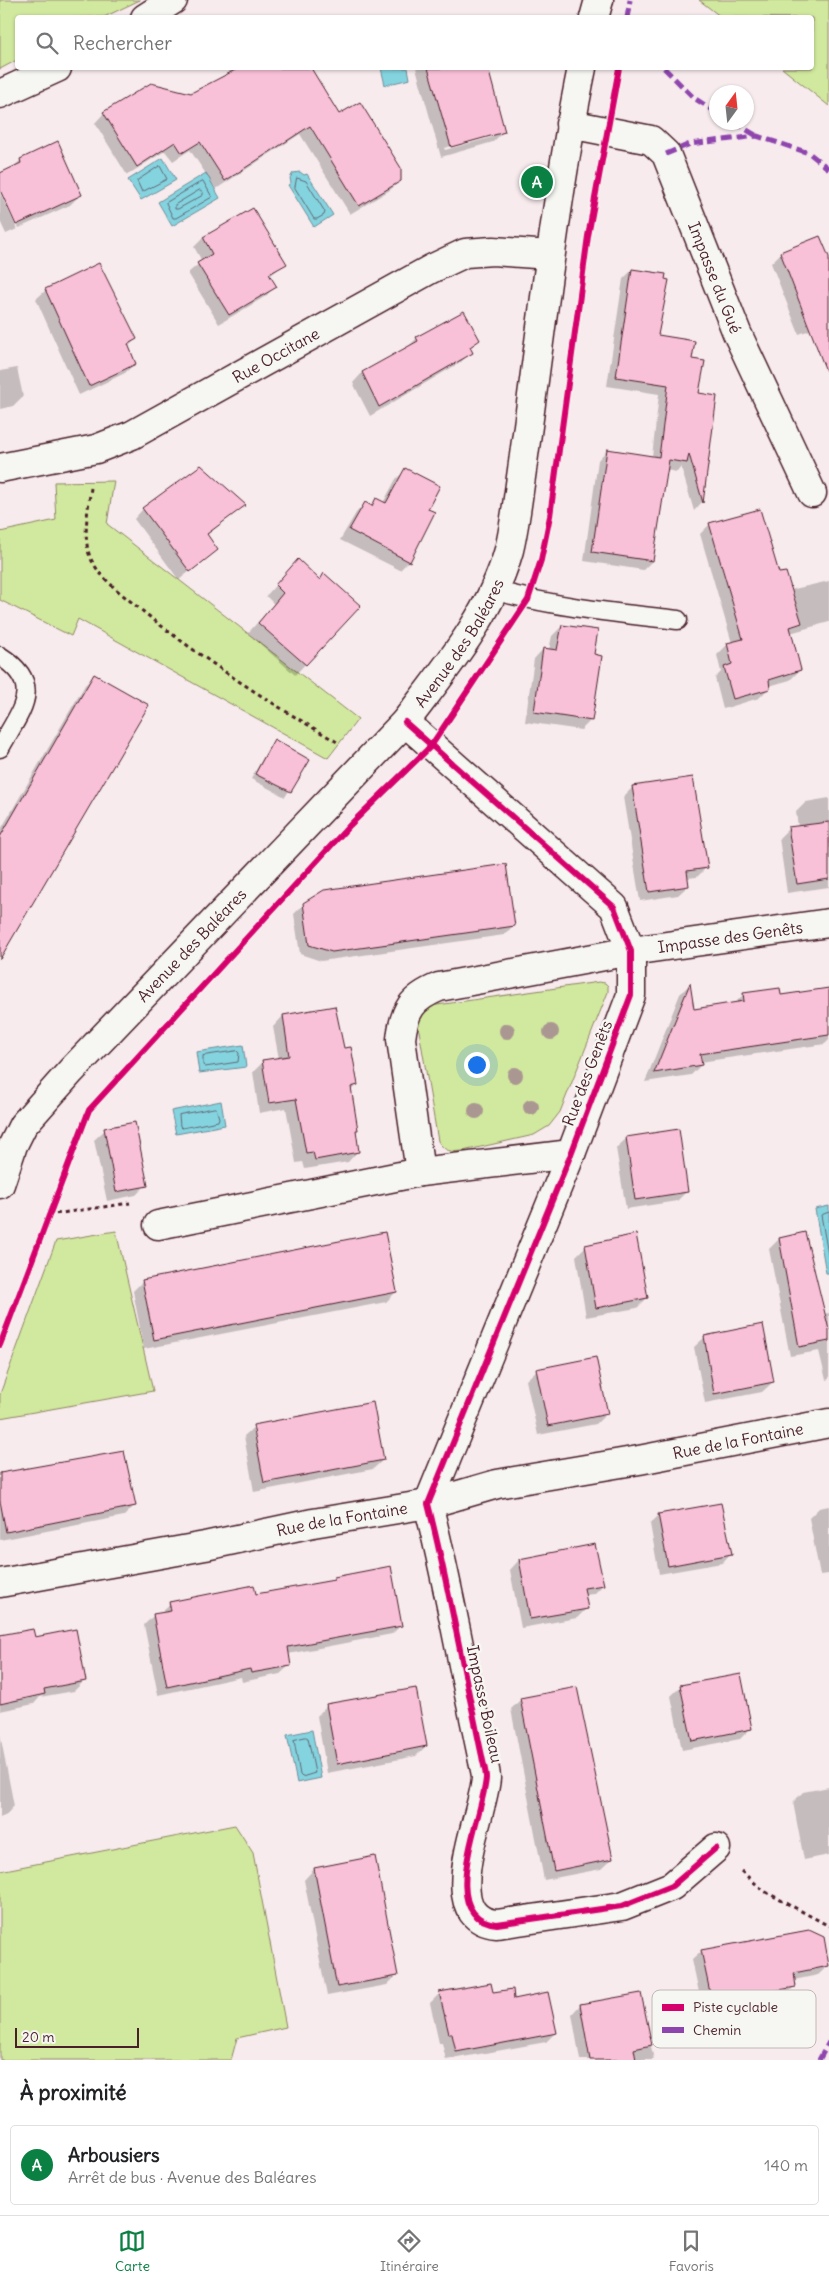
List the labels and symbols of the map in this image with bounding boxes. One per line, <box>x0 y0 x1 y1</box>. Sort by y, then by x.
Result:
north arrow <box>709 85 754 130</box>
pin: A <box>521 163 553 201</box>
street label: Impasse du Gué <box>684 219 746 336</box>
street label: Rue Occitane <box>229 323 323 387</box>
street label: Avenue des Baléares <box>410 576 508 711</box>
street label: Avenue des Baléares <box>133 884 250 1006</box>
street label: Impasse des Genêts <box>657 917 804 957</box>
street label: Rue des Genêts <box>558 1017 616 1129</box>
your location <box>464 1052 490 1078</box>
street label: Rue de la Fontaine <box>671 1418 805 1463</box>
street label: Rue de la Fontaine <box>275 1498 409 1540</box>
street label: Impasse Boileau <box>463 1643 507 1765</box>
legend <box>652 1990 816 2048</box>
text: Piste cyclable <box>693 1998 778 2016</box>
text: Chemin <box>693 2021 741 2039</box>
scale bar <box>15 2025 139 2048</box>

